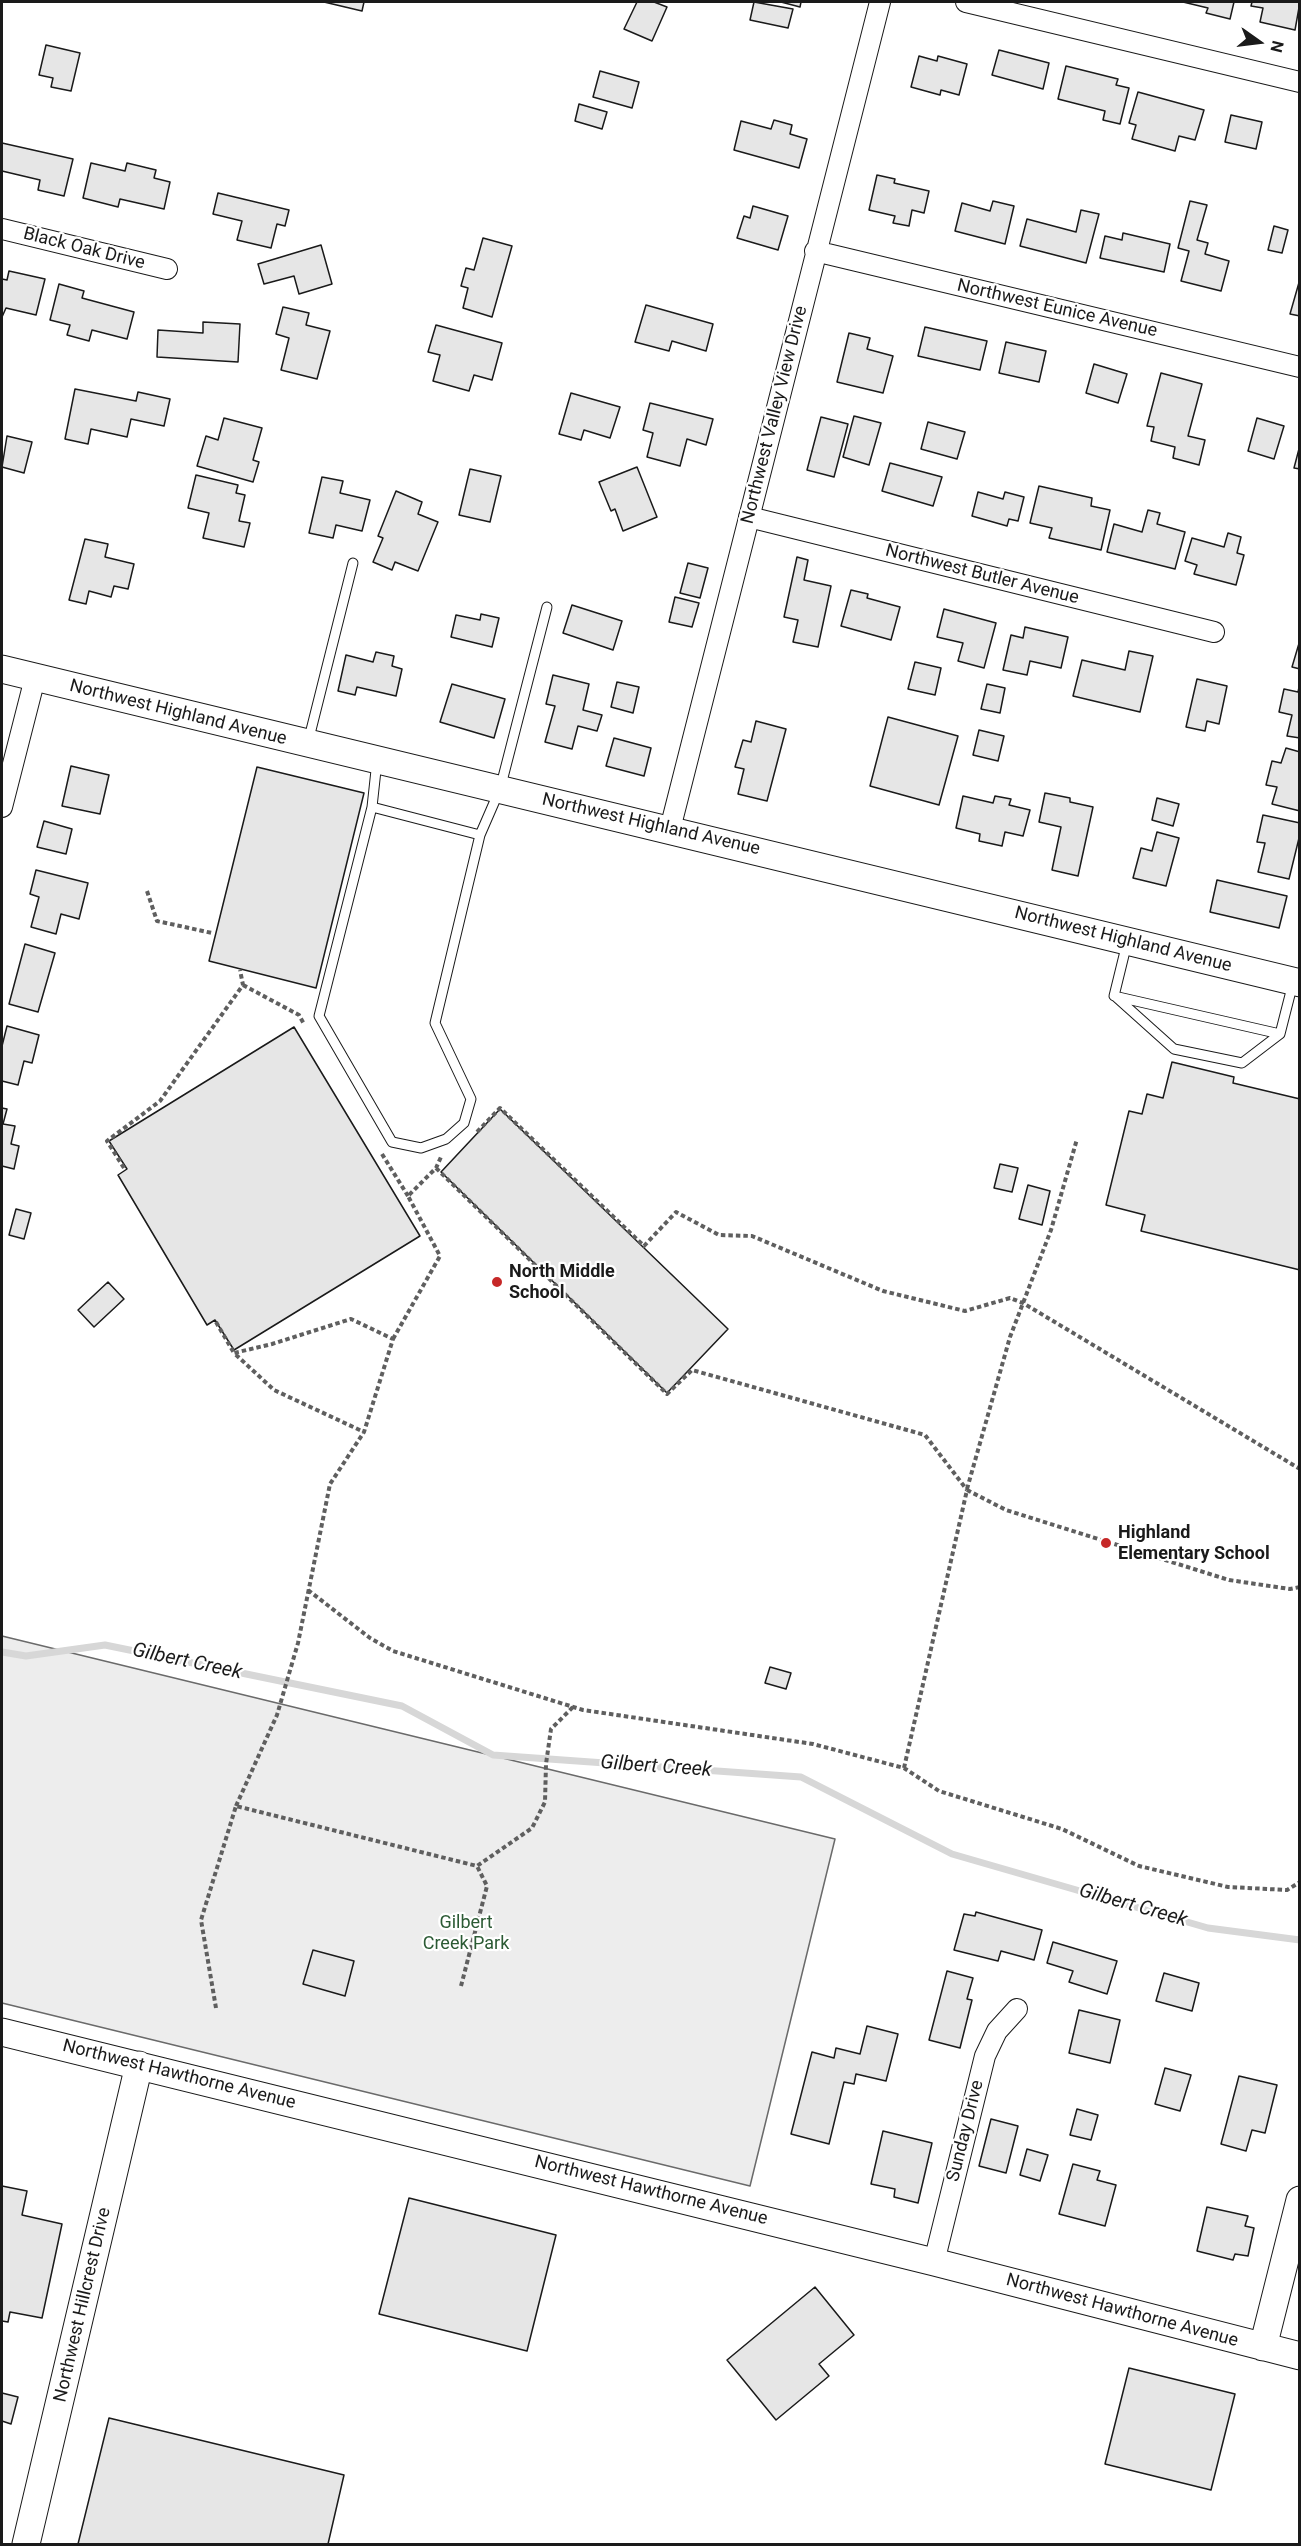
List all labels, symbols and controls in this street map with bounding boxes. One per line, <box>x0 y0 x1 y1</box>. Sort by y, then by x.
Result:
north arrow <box>1229 12 1289 72</box>
text: N <box>1266 39 1288 54</box>
street label: Black Oak Drive <box>21 223 147 275</box>
street label: Northwest Eunice Avenue <box>955 275 1159 343</box>
street label: Northwest Valley View Drive <box>737 304 813 526</box>
street label: Northwest Butler Avenue <box>883 541 1081 609</box>
street label: Northwest Highland Avenue <box>67 676 289 750</box>
street label: Northwest Highland Avenue <box>540 789 762 861</box>
street label: Northwest Highland Avenue <box>1012 903 1234 977</box>
place label: North Middle School <box>509 1261 615 1304</box>
marker: North Middle School <box>490 1275 504 1289</box>
place label: Highland Elementary School <box>1118 1522 1270 1564</box>
marker: Highland Elementary School <box>1099 1536 1113 1550</box>
water label: Gilbert Creek <box>130 1639 244 1685</box>
water label: Gilbert Creek <box>600 1751 712 1783</box>
water label: Gilbert Creek <box>1076 1879 1190 1933</box>
park label: Gilbert Creek Park <box>423 1912 509 1954</box>
street label: Northwest Hawthorne Avenue <box>60 2036 298 2114</box>
street label: Sunday Drive <box>943 2078 989 2184</box>
street label: Northwest Hawthorne Avenue <box>532 2152 770 2230</box>
street label: Northwest Hillcrest Drive <box>50 2206 116 2404</box>
street label: Northwest Hawthorne Avenue <box>1004 2270 1240 2352</box>

